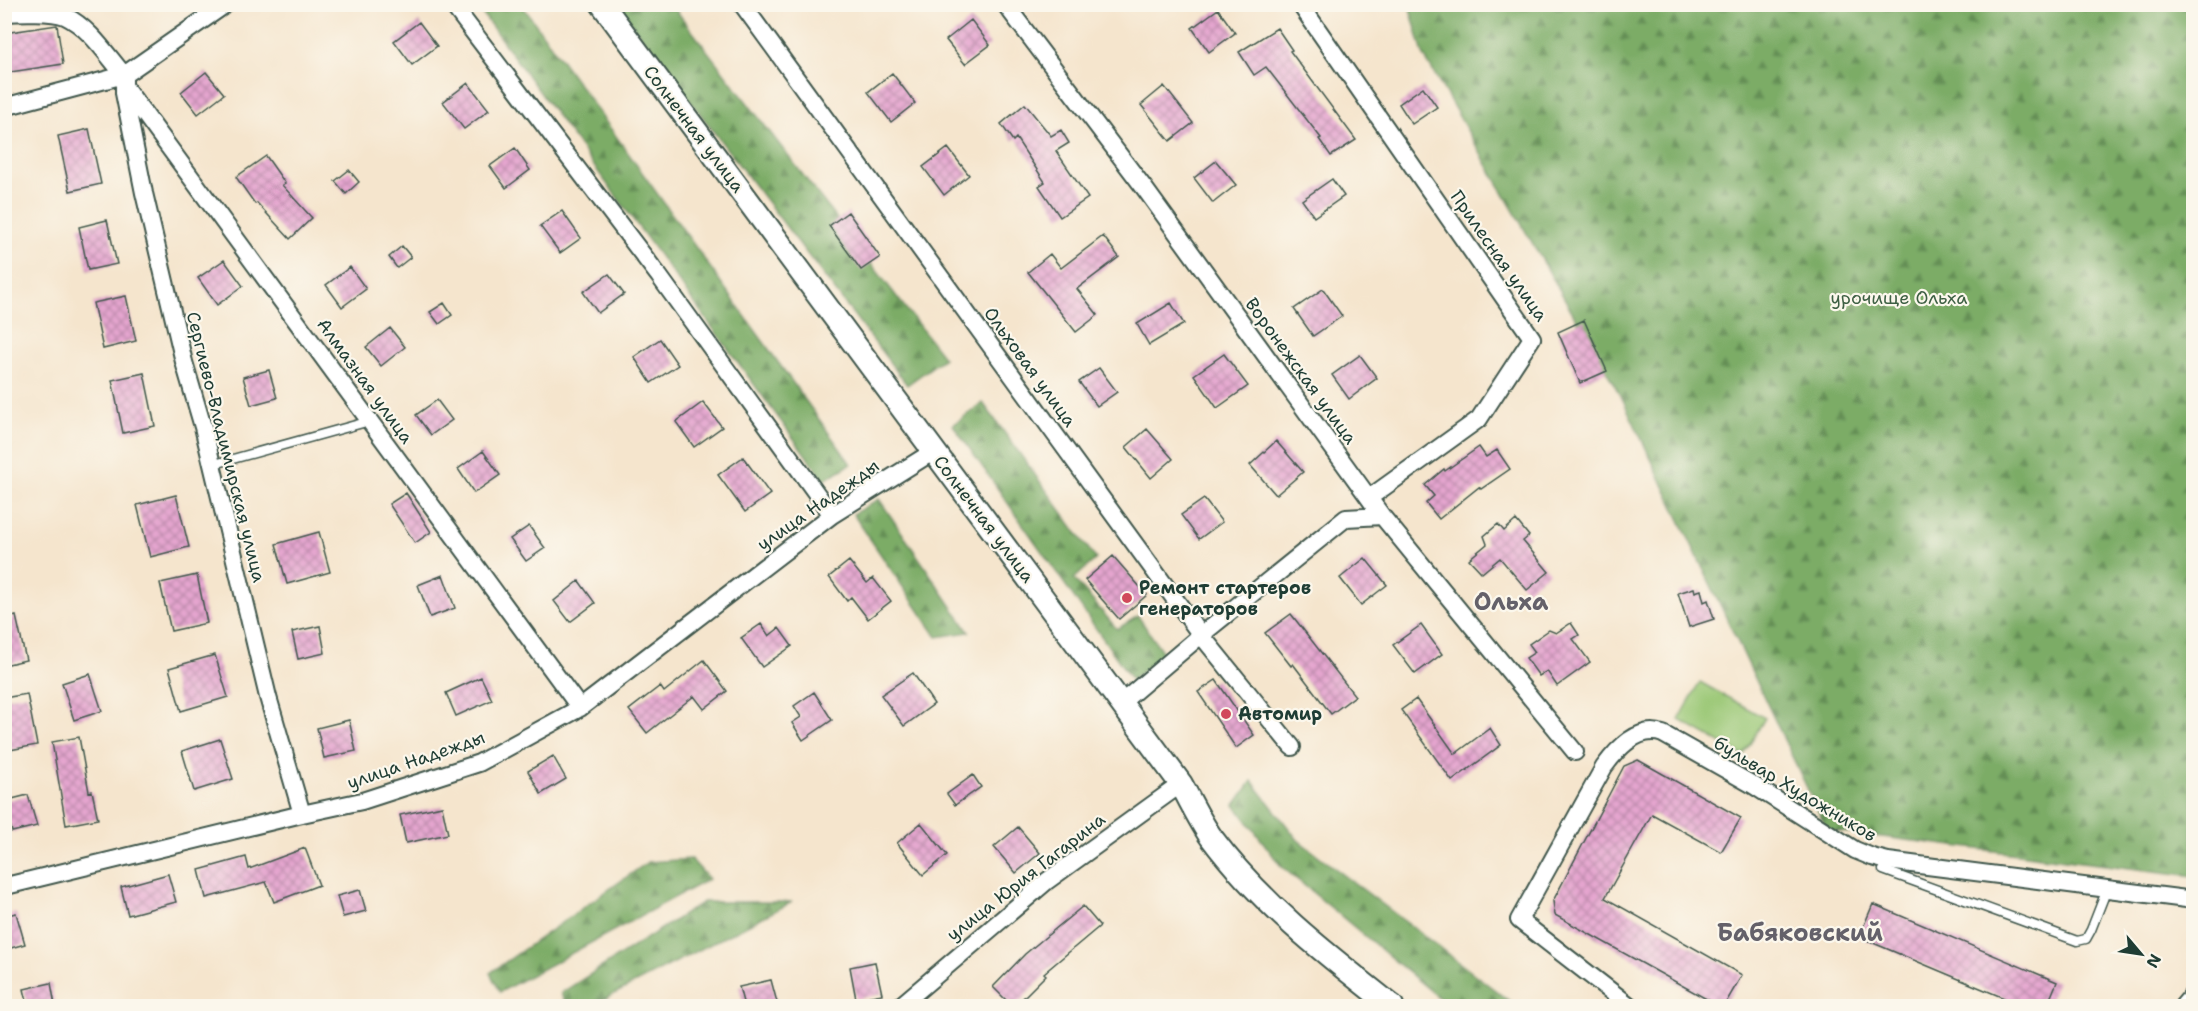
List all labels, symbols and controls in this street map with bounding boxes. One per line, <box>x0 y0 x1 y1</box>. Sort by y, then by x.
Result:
street label: Солнечная улица <box>638 60 750 198</box>
street label: Прилесная улица <box>1445 186 1553 326</box>
park label: урочище Ольха <box>1830 286 1968 310</box>
street label: Воронежская улица <box>1240 293 1362 449</box>
street label: Ольховая улица <box>978 302 1082 432</box>
street label: Сергиево-Владимирская улица <box>181 309 271 585</box>
street label: Алмазная улица <box>311 314 419 448</box>
street label: Солнечная улица <box>928 450 1040 588</box>
street label: улица Надежды <box>752 454 884 556</box>
place label: Ремонт стартеров генераторов <box>1139 576 1311 621</box>
district label: Ольха <box>1474 586 1549 618</box>
marker: Ремонт стартеров генераторов <box>1120 591 1134 605</box>
place label: Автомир <box>1238 702 1322 726</box>
marker: Автомир <box>1219 707 1233 721</box>
street label: улица Надежды <box>344 725 488 795</box>
street label: бульвар Художников <box>1709 731 1881 847</box>
street label: улица Юрия Гагарина <box>942 807 1110 947</box>
district label: Бабяковский <box>1717 917 1883 949</box>
north arrow <box>2111 924 2171 984</box>
text: N <box>2141 950 2166 972</box>

